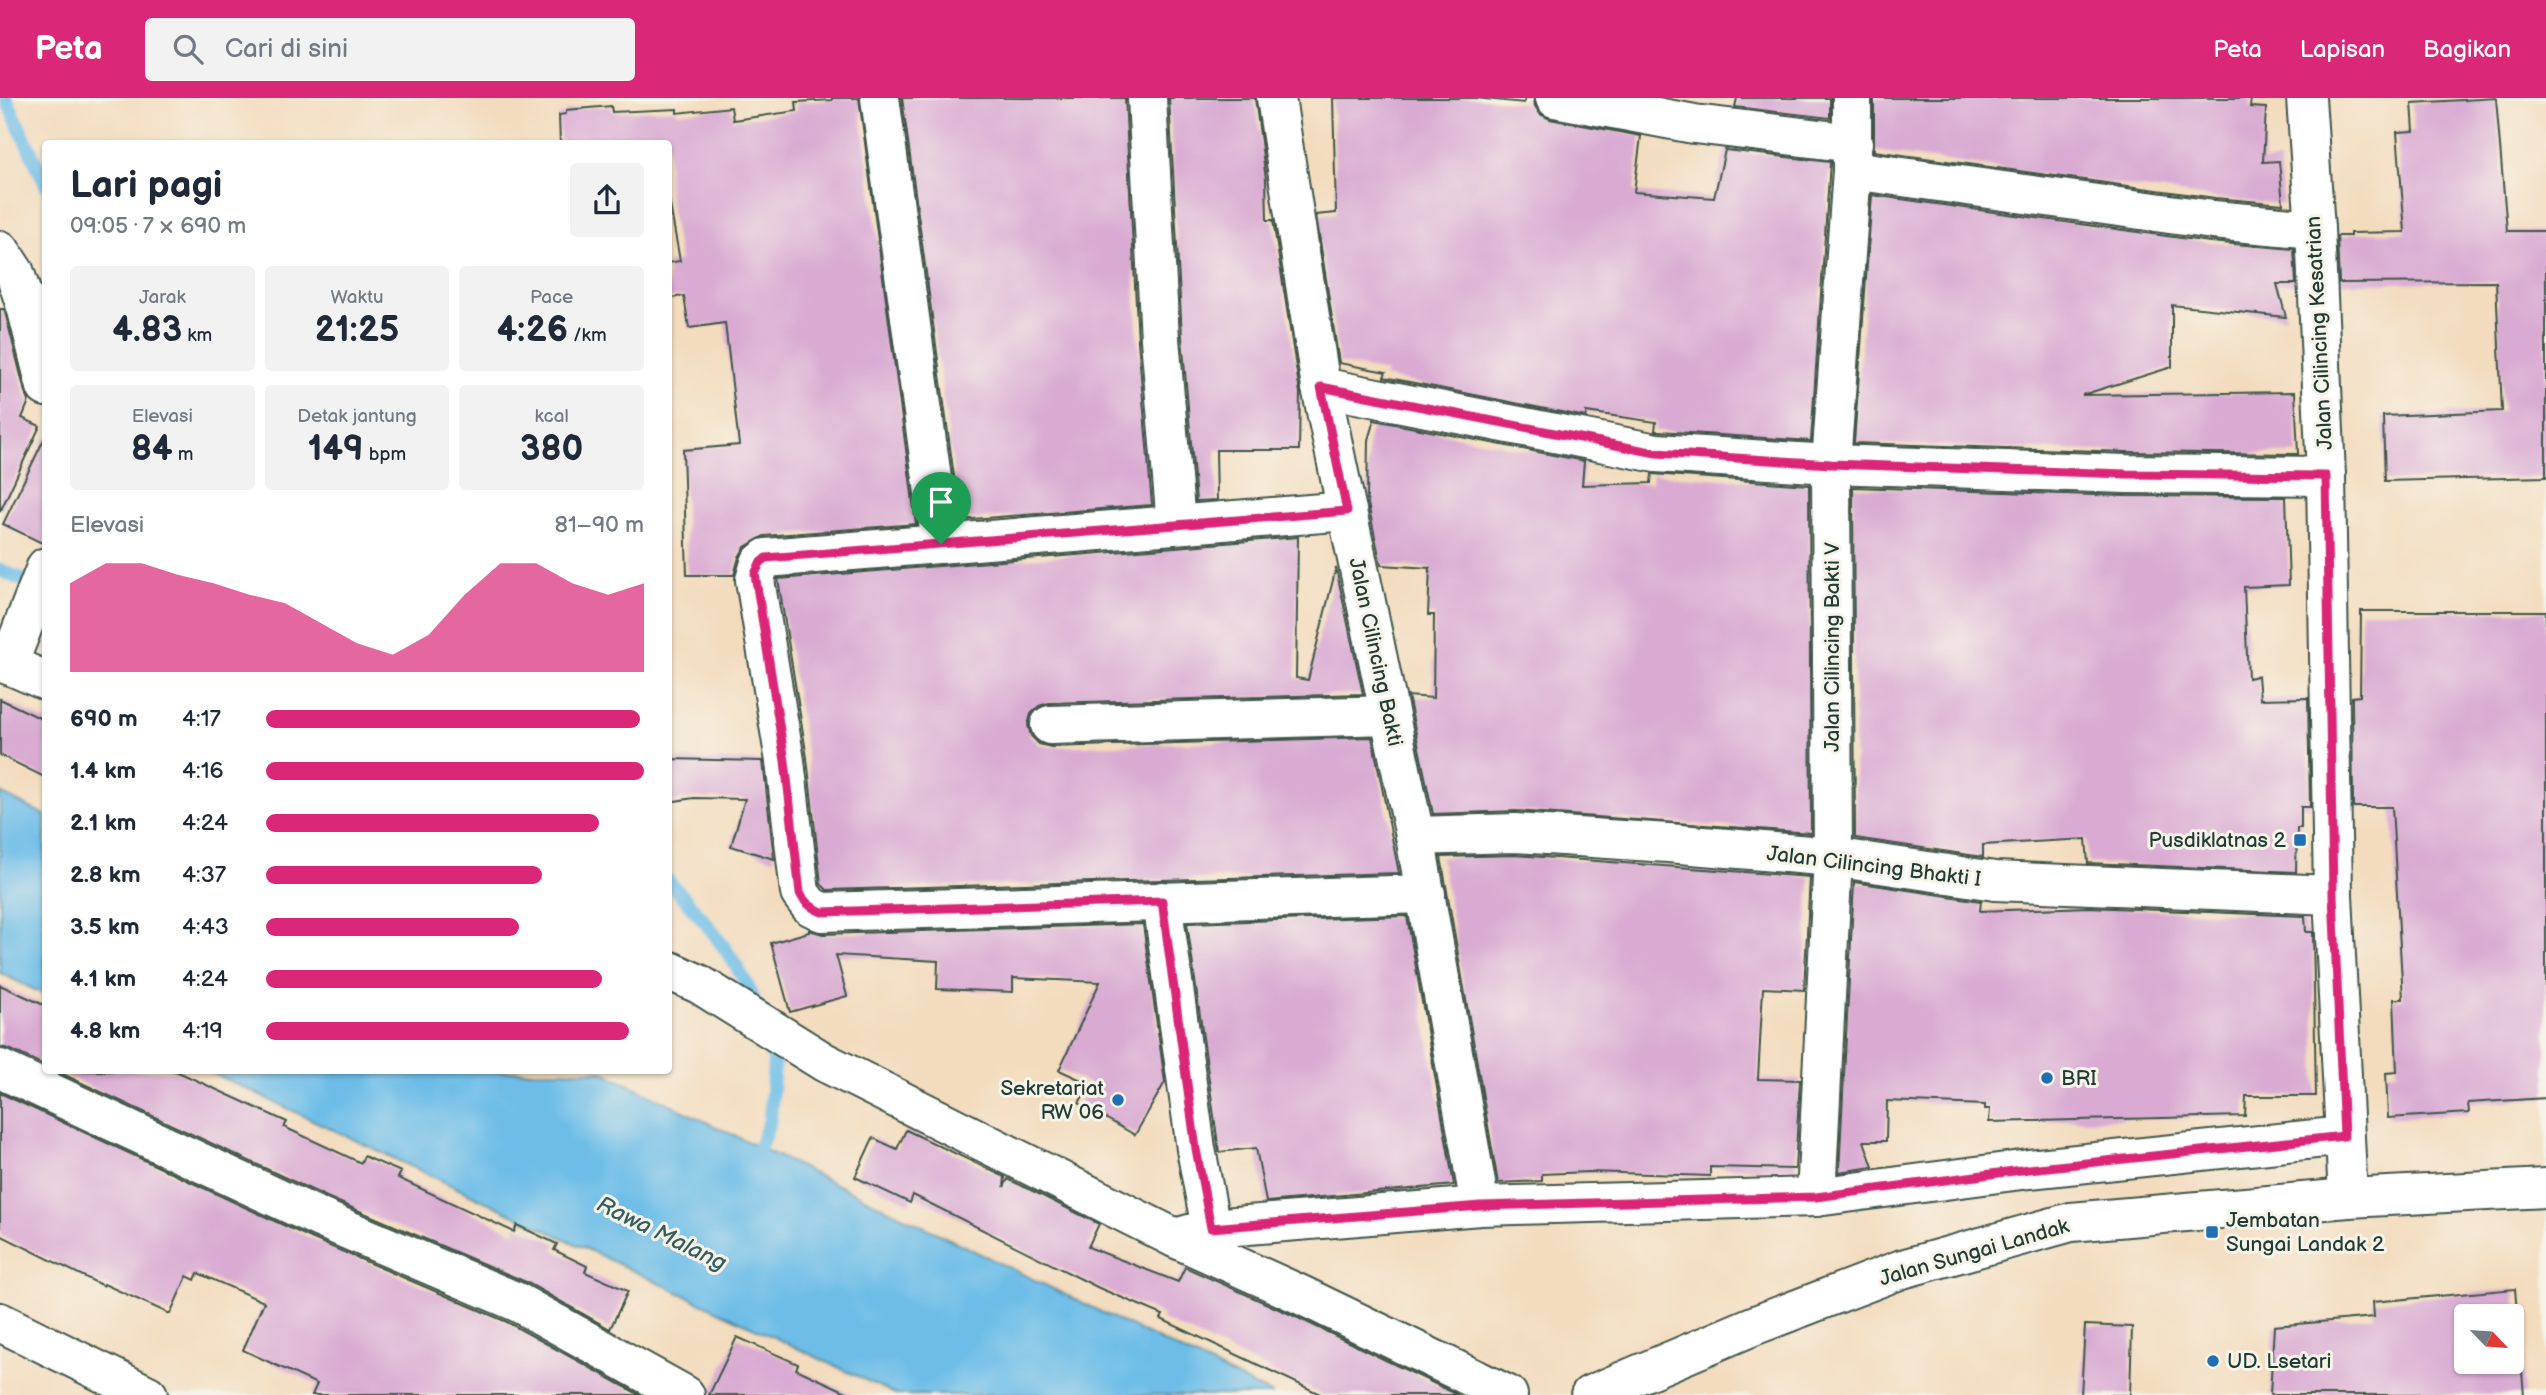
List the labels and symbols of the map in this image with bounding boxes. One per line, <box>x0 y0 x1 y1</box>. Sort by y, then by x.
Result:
street label: Jalan Cilincing Kesatrian <box>2301 215 2338 451</box>
pin <box>911 472 971 544</box>
street label: Jalan Cilincing Bakti V <box>1820 542 1845 752</box>
street label: Jalan Cilincing Bakti <box>1343 556 1408 749</box>
place label: Pusdiklatnas 2 <box>2148 828 2287 853</box>
marker: Pusdiklatnas 2 <box>2292 832 2308 848</box>
street label: Jalan Cilincing Bhakti I <box>1765 841 1983 892</box>
place label: BRI <box>2061 1066 2097 1091</box>
marker: BRI <box>2039 1070 2055 1086</box>
place label: Sekretariat RW 06 <box>1000 1076 1105 1125</box>
marker: Sekretariat RW 06 <box>1110 1092 1126 1108</box>
water label: Rawa Malang <box>592 1190 731 1277</box>
place label: Jembatan Sungai Landak 2 <box>2226 1208 2385 1257</box>
street label: Jalan Sungai Landak <box>1876 1213 2073 1292</box>
marker: Jembatan Sungai Landak 2 <box>2204 1224 2220 1240</box>
north arrow <box>2454 1304 2524 1374</box>
place label: UD. Lsetari <box>2227 1349 2331 1374</box>
marker: UD. Lsetari <box>2205 1353 2221 1369</box>

